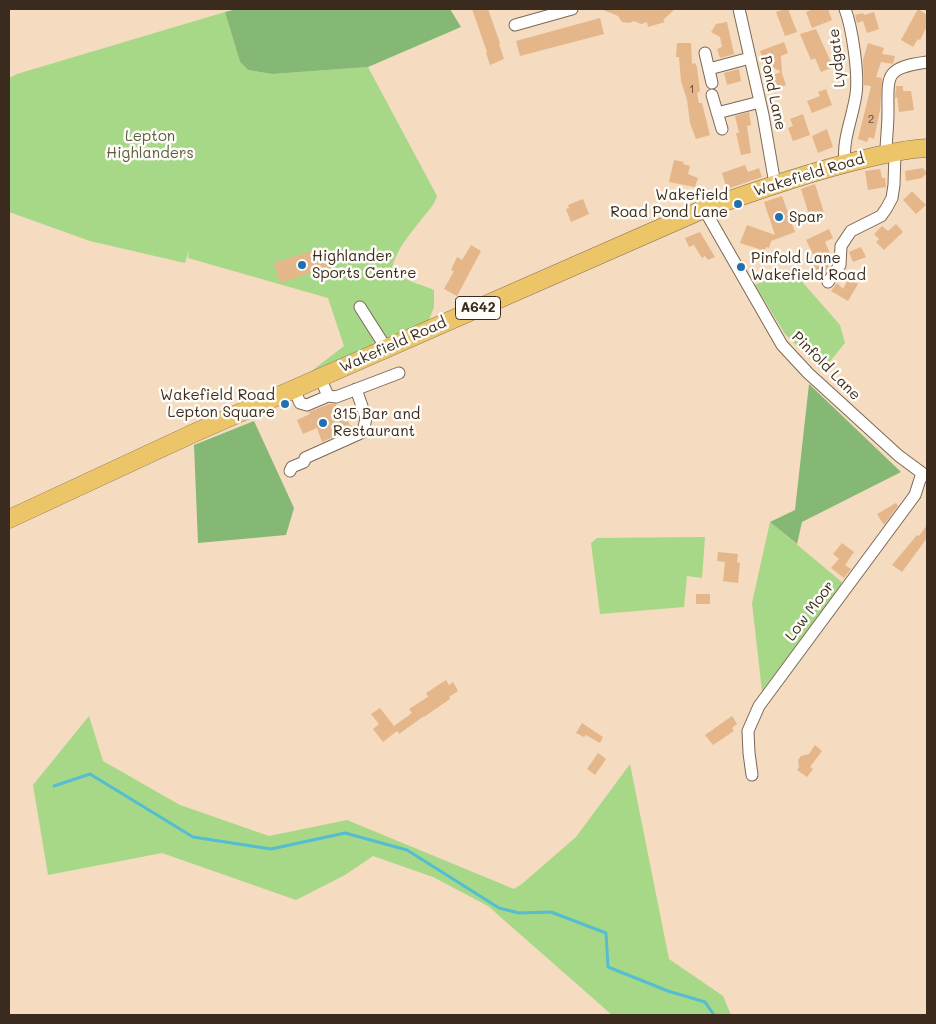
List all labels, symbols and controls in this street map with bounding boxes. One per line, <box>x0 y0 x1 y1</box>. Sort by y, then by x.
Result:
street label: Lydgate <box>825 28 849 88</box>
street label: Pond Lane <box>756 54 790 132</box>
house number: 1 <box>689 82 695 96</box>
house number: 2 <box>868 112 874 126</box>
park label: Lepton Highlanders <box>106 127 194 162</box>
street label: Wakefield Road <box>751 150 867 200</box>
place label: Wakefield Road Pond Lane <box>610 186 728 221</box>
marker: Wakefield Road Pond Lane <box>732 198 744 210</box>
place label: Spar <box>789 208 824 226</box>
marker: Spar <box>773 211 785 223</box>
place label: Highlander Sports Centre <box>312 247 417 282</box>
place label: Pinfold Lane Wakefield Road <box>751 249 866 284</box>
marker: Highlander Sports Centre <box>296 259 308 271</box>
marker: Pinfold Lane Wakefield Road <box>735 261 747 273</box>
road number: A642 <box>456 296 500 320</box>
street label: Wakefield Road <box>337 313 449 377</box>
street label: Pinfold Lane <box>788 328 864 404</box>
place label: Wakefield Road Lepton Square <box>160 386 275 421</box>
marker: Wakefield Road Lepton Square <box>279 398 291 410</box>
place label: 315 Bar and Restaurant <box>333 405 420 440</box>
marker: 315 Bar and Restaurant <box>317 417 329 429</box>
street label: Low Moor <box>782 577 838 645</box>

